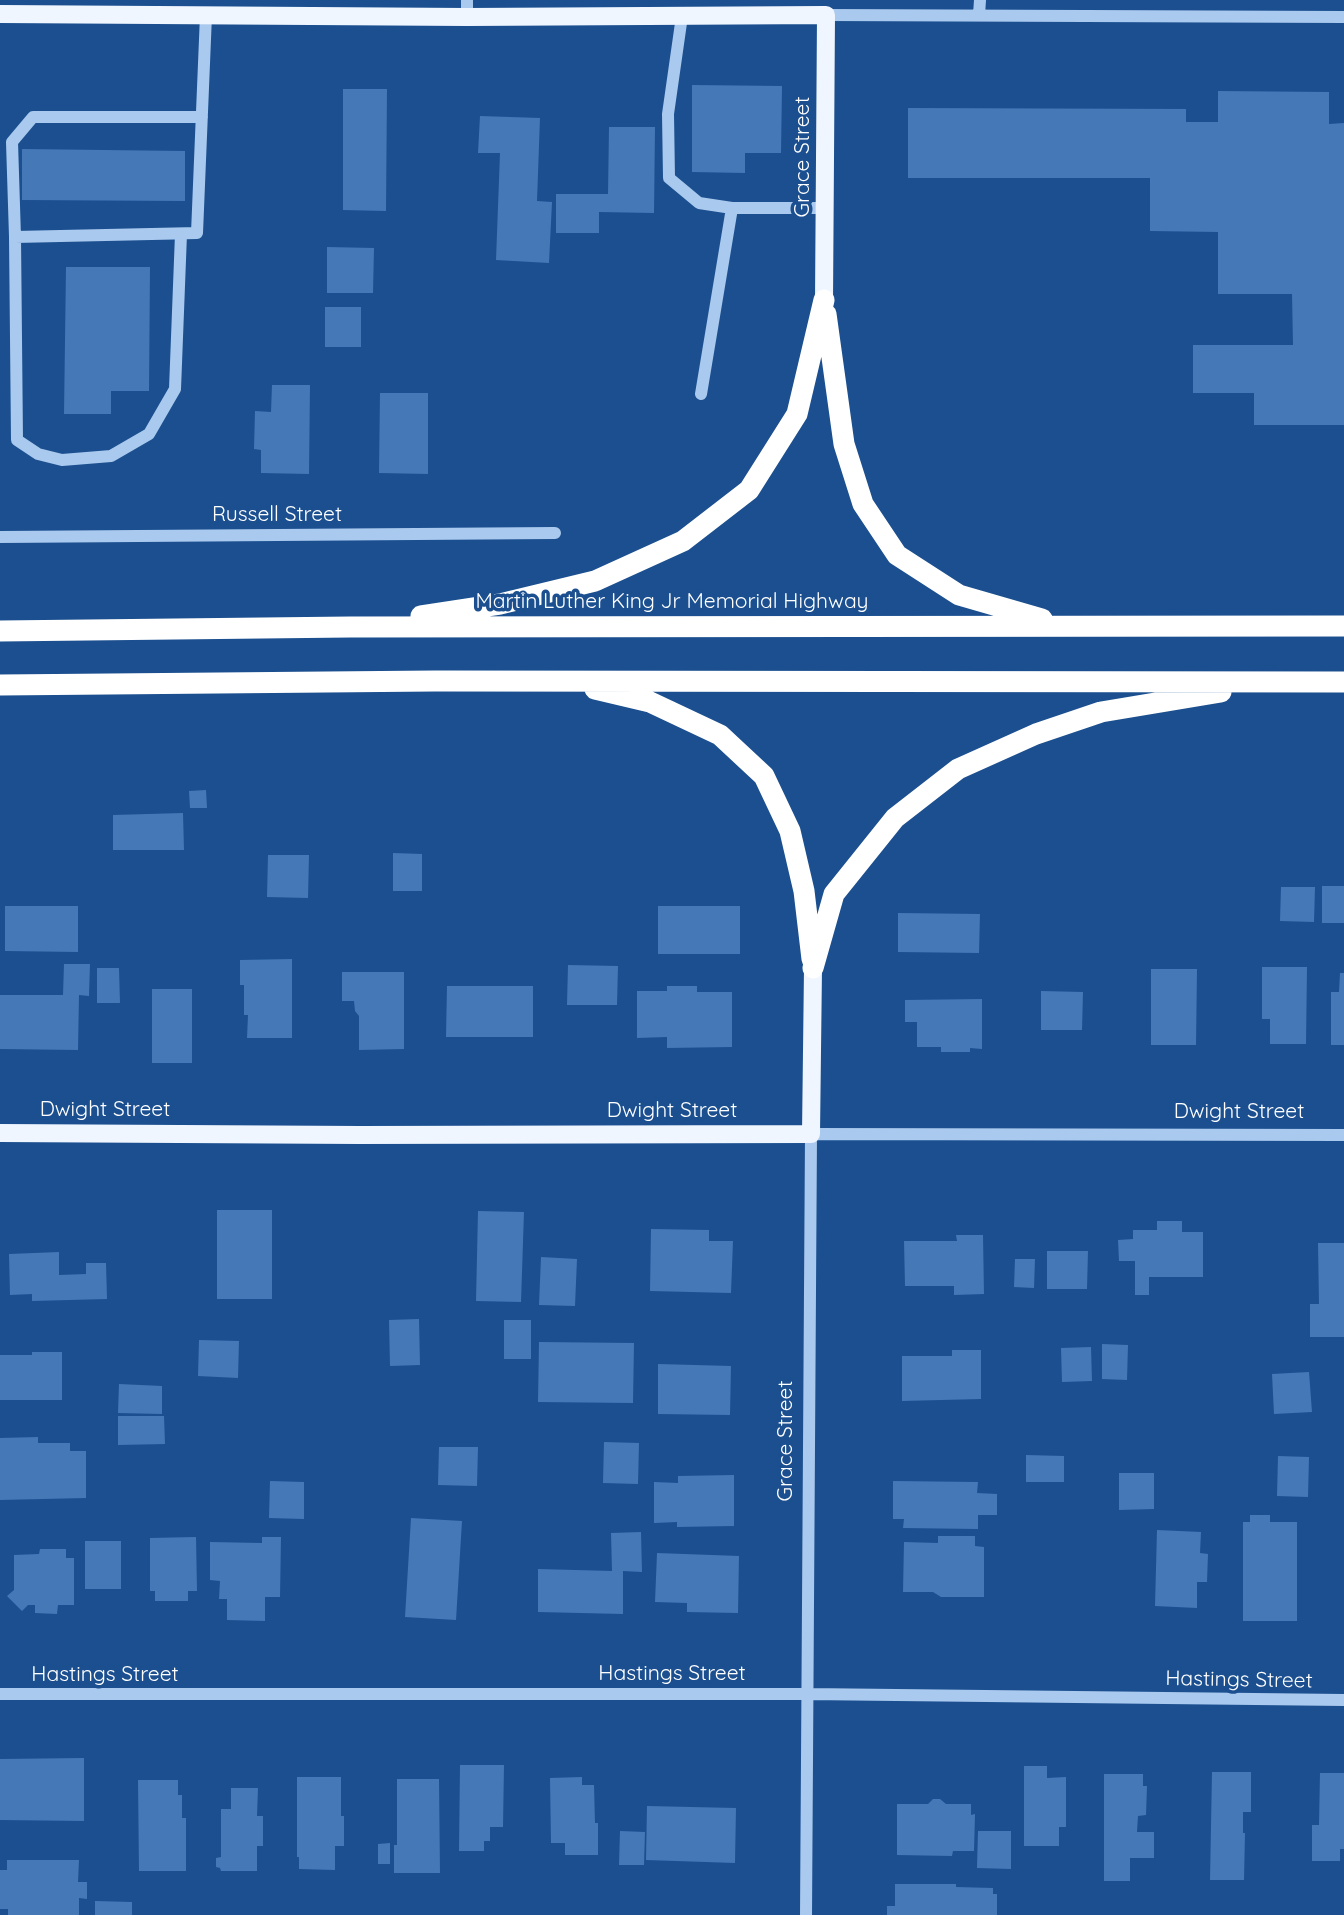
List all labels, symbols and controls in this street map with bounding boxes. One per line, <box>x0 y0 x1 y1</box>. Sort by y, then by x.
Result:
street label: Grace Street <box>790 96 816 218</box>
street label: Russell Street <box>212 502 342 528</box>
street label: Martin Luther King Jr Memorial Highway <box>475 589 869 615</box>
street label: Dwight Street <box>40 1097 170 1123</box>
street label: Dwight Street <box>607 1098 737 1124</box>
street label: Dwight Street <box>1174 1099 1304 1125</box>
street label: Grace Street <box>773 1380 799 1502</box>
street label: Hastings Street <box>598 1661 746 1687</box>
street label: Hastings Street <box>31 1662 179 1688</box>
street label: Hastings Street <box>1165 1666 1313 1694</box>

